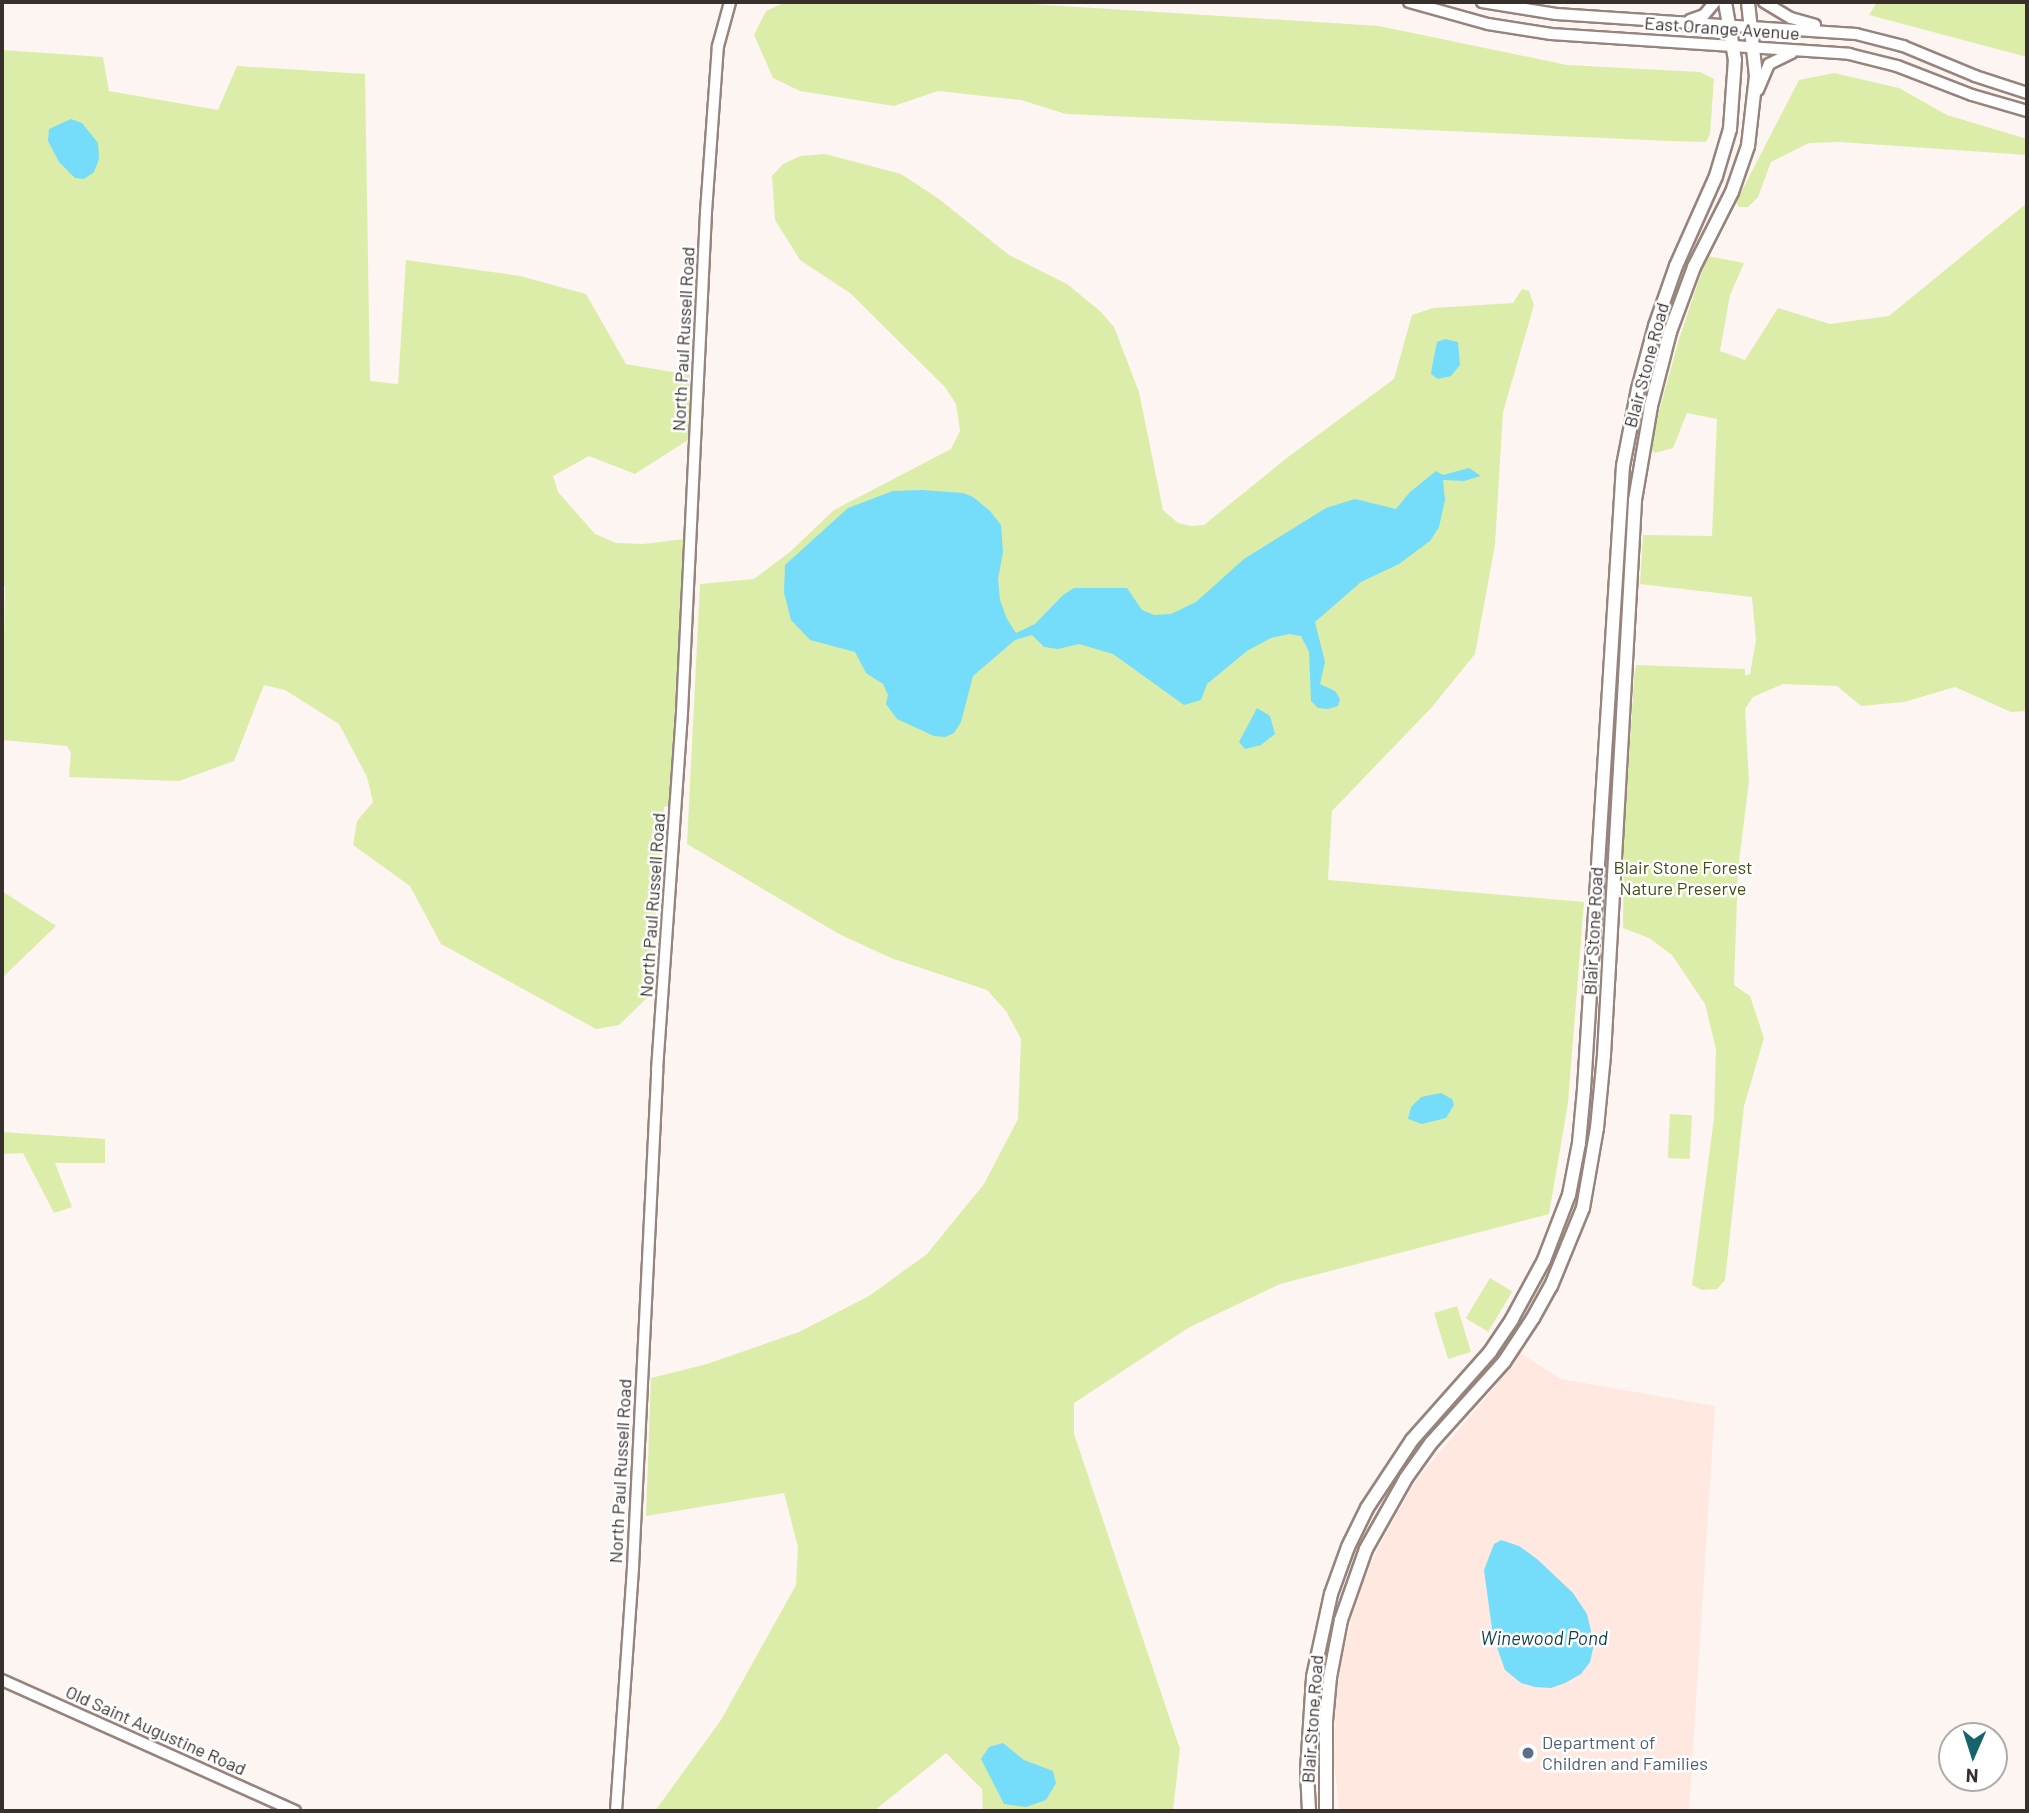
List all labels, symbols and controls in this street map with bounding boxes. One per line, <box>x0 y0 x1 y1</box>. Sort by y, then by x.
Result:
street label: East Orange Avenue <box>1644 12 1800 44</box>
street label: North Paul Russell Road <box>667 246 699 432</box>
street label: Blair Stone Road <box>1619 300 1673 430</box>
street label: North Paul Russell Road <box>635 812 669 998</box>
park label: Blair Stone Forest Nature Preserve <box>1613 857 1753 900</box>
street label: Blair Stone Road <box>1579 866 1607 996</box>
street label: North Paul Russell Road <box>604 1378 636 1564</box>
water label: Winewood Pond <box>1480 1627 1608 1649</box>
street label: Blair Stone Road <box>1297 1654 1327 1784</box>
street label: Old Saint Augustine Road <box>62 1680 250 1780</box>
north arrow <box>1938 1722 2008 1792</box>
place label: Department of Children and Families <box>1542 1732 1708 1774</box>
marker: Department of Children and Families <box>1520 1745 1536 1761</box>
text: N <box>1965 1765 1979 1788</box>

